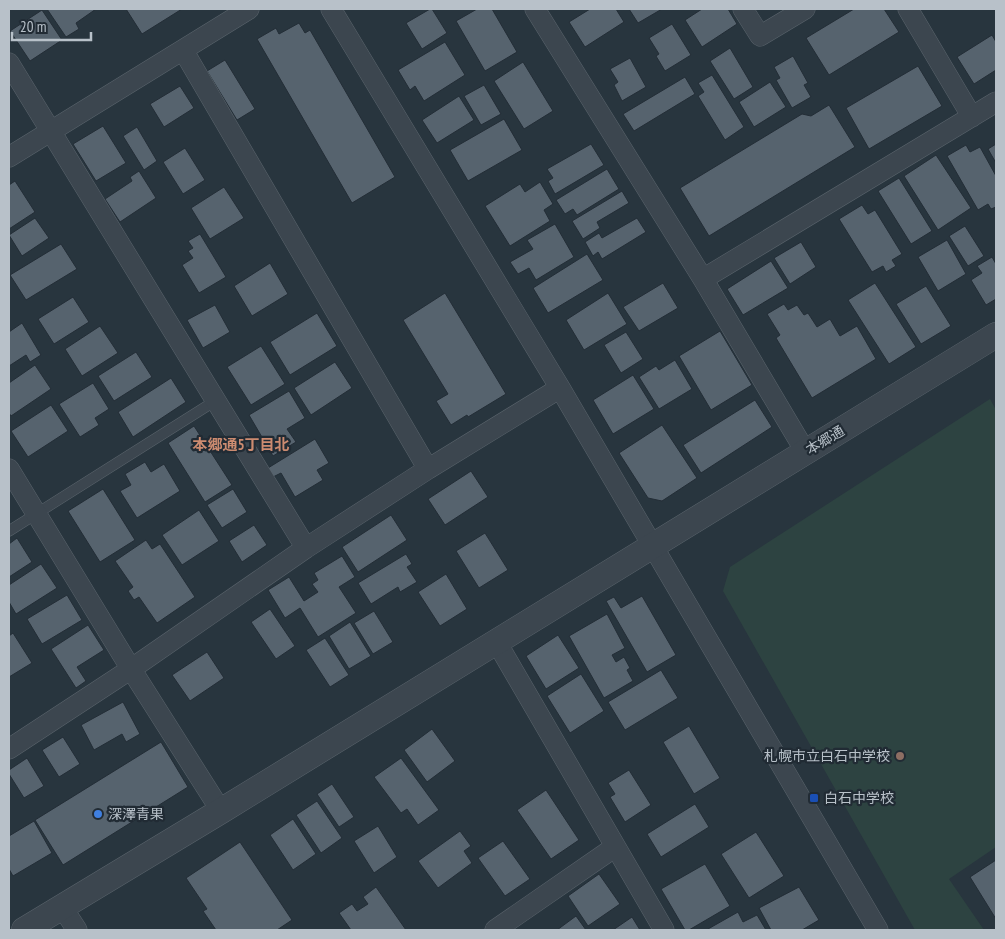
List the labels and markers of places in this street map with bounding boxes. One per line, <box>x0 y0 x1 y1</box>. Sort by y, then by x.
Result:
place label: 札幌市立白石中学校 <box>764 747 890 765</box>
marker: 札幌市立白石中学校 <box>894 750 906 762</box>
place label: 白石中学校 <box>824 789 894 807</box>
marker: 白石中学校 <box>808 792 820 804</box>
place label: 深澤青果 <box>108 805 164 823</box>
marker: 深澤青果 <box>92 808 104 820</box>

